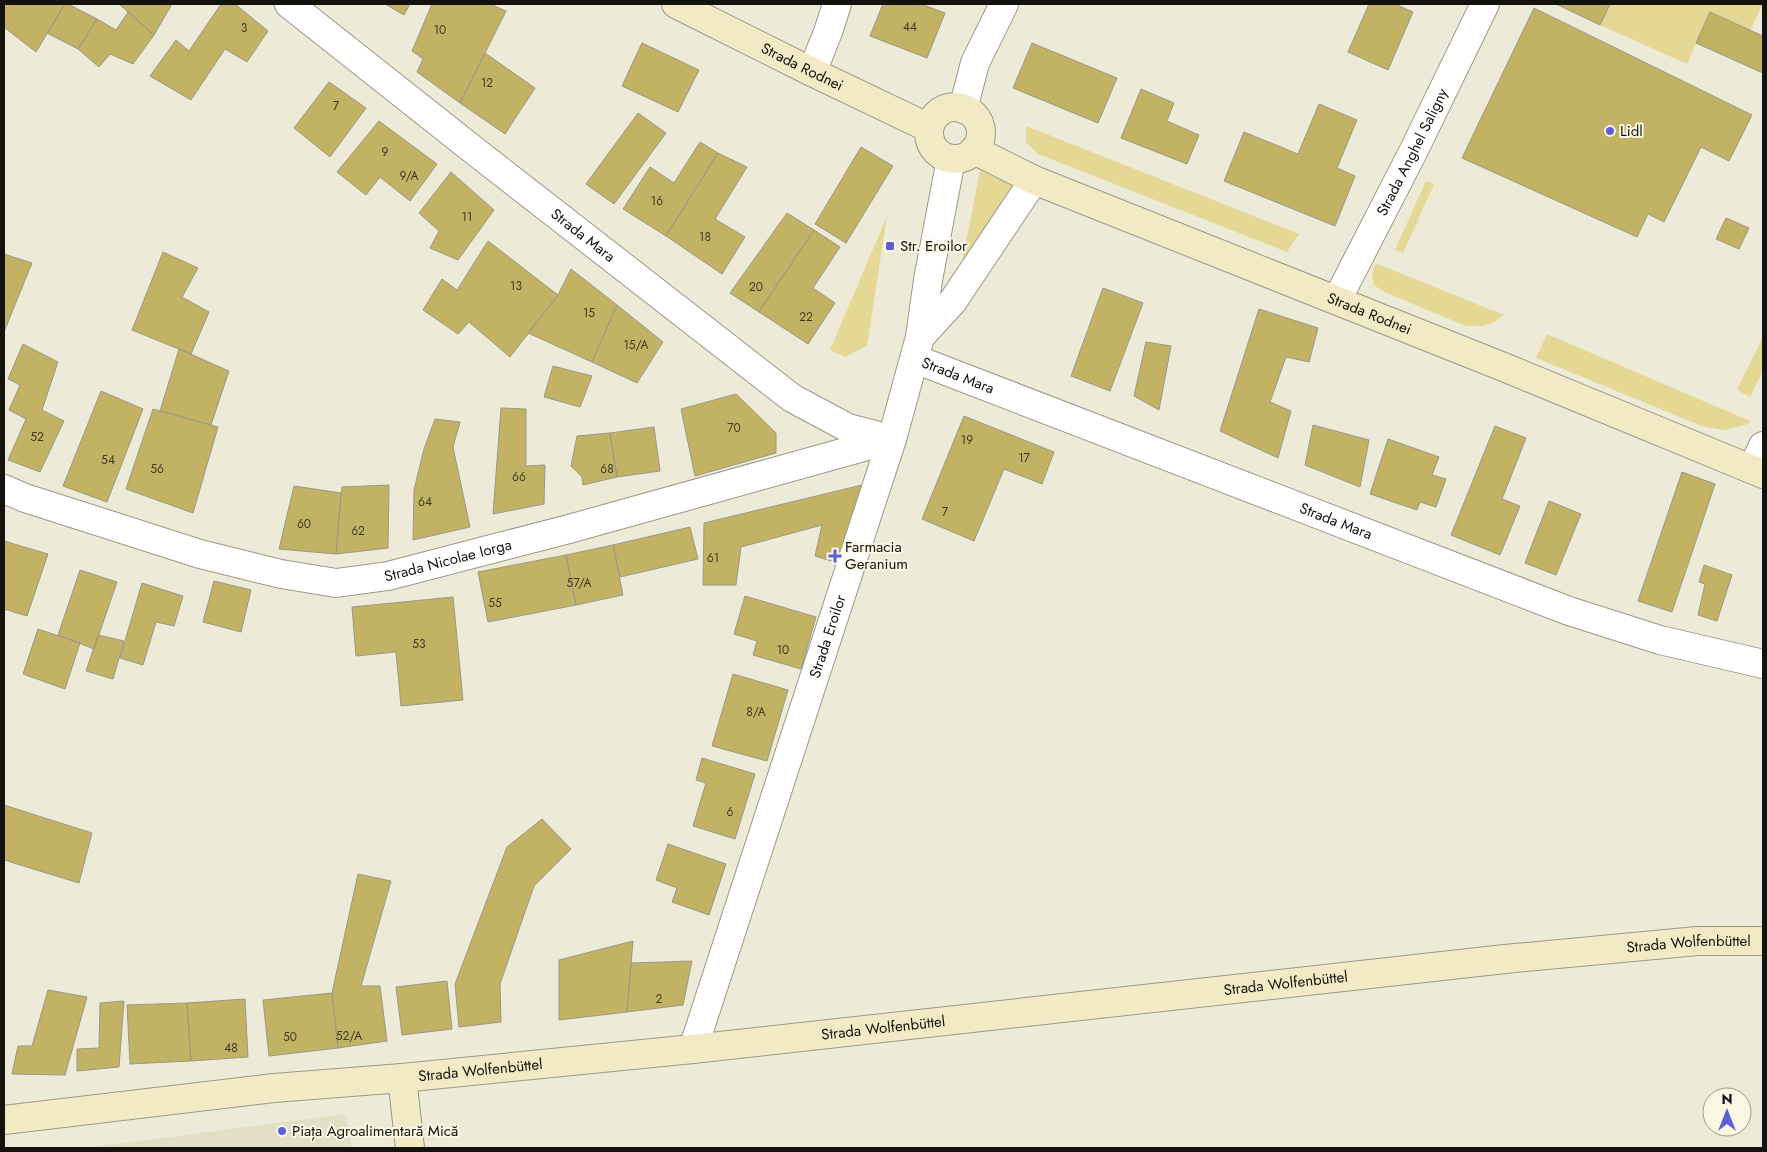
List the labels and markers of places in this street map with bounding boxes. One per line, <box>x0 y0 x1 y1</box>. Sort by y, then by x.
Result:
place label: Lidl <box>1620 120 1643 142</box>
marker: Lidl <box>1604 125 1616 137</box>
place label: Str. Eroilor <box>900 235 968 257</box>
marker: Str. Eroilor <box>884 240 896 252</box>
place label: Farmacia Geranium <box>845 536 908 575</box>
marker: Farmacia Geranium <box>829 550 841 562</box>
place label: Piața Agroalimentară Mică <box>292 1120 458 1142</box>
marker: Piața Agroalimentară Mică <box>276 1125 288 1137</box>

